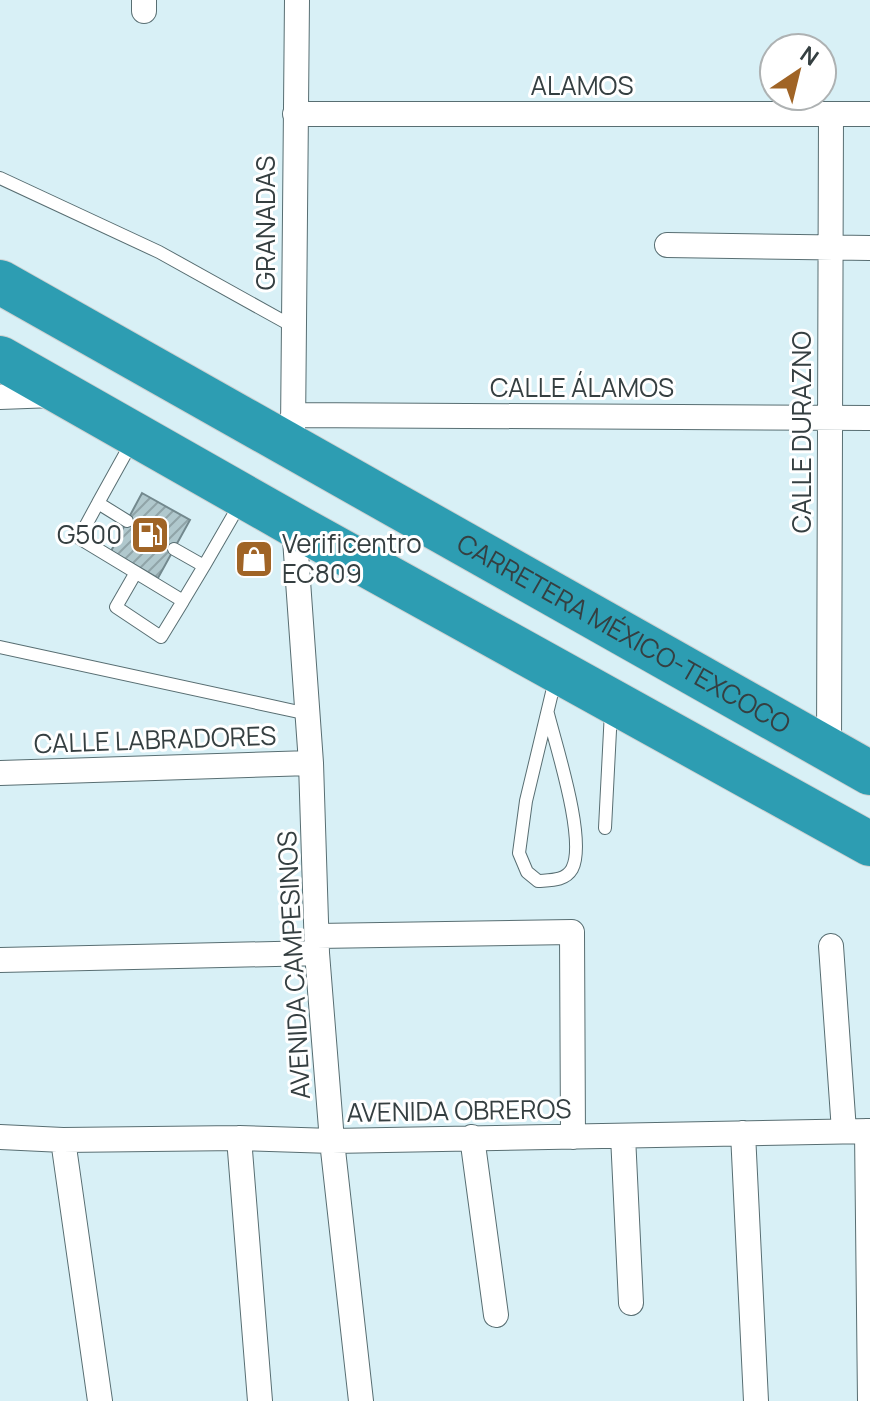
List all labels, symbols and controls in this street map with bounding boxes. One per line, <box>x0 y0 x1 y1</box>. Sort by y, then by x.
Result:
north arrow <box>758 32 838 112</box>
text: N <box>794 39 825 72</box>
street label: ALAMOS <box>531 67 633 103</box>
street label: GRANADAS <box>247 156 283 290</box>
street label: CALLE DURAZNO <box>783 331 819 533</box>
street label: CALLE ÁLAMOS <box>490 369 674 405</box>
fuel station icon: G500 <box>129 514 171 556</box>
place label: G500 <box>57 516 122 552</box>
place label: Verificentro EC809 <box>282 525 422 591</box>
street label: CARRETERA MÉXICO-TEXCOCO <box>451 525 798 742</box>
shop icon: Verificentro EC809 <box>233 538 275 580</box>
street label: CALLE LABRADORES <box>33 717 277 761</box>
street label: AVENIDA CAMPESINOS <box>268 830 318 1100</box>
street label: AVENIDA OBREROS <box>346 1090 572 1130</box>

